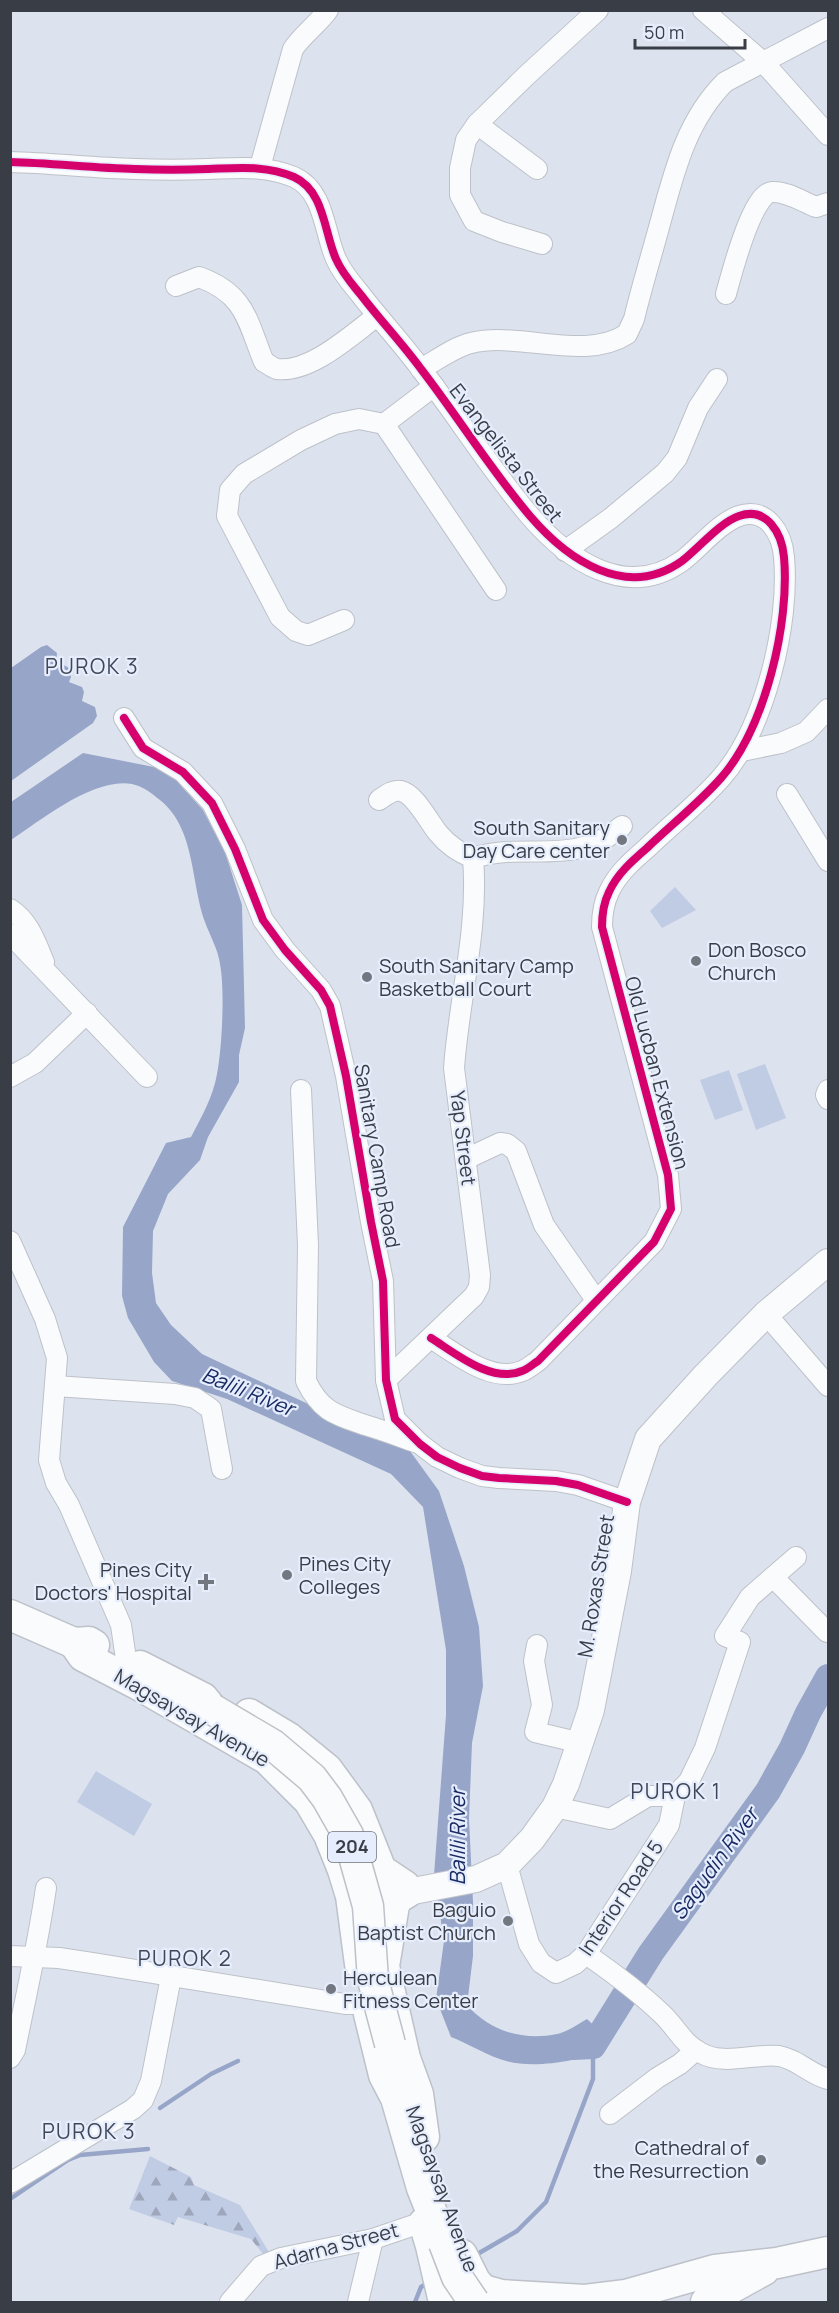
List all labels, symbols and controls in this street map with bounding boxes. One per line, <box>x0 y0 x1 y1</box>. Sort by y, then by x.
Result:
scale bar <box>635 12 744 50</box>
text: 50 m <box>644 20 684 44</box>
street label: Evangelista Street <box>444 378 569 528</box>
district label: PUROK 3 <box>45 652 139 680</box>
place label: South Sanitary Day Care center <box>463 814 610 864</box>
marker: South Sanitary Day Care center <box>615 833 629 847</box>
place label: Don Bosco Church <box>708 936 806 986</box>
place label: South Sanitary Camp Basketball Court <box>379 952 574 1002</box>
marker: Don Bosco Church <box>689 954 703 968</box>
marker: South Sanitary Camp Basketball Court <box>360 970 374 984</box>
street label: Old Lucban Extension <box>619 973 696 1172</box>
street label: Sanitary Camp Road <box>348 1062 407 1250</box>
street label: Yap Street <box>444 1089 483 1187</box>
water label: Balili River <box>198 1360 301 1423</box>
street label: M. Roxas Street <box>571 1512 620 1659</box>
place label: Pines City Colleges <box>299 1550 391 1600</box>
place label: Pines City Doctors' Hospital <box>35 1556 192 1606</box>
marker: Pines City Colleges <box>280 1568 294 1582</box>
marker: Pines City Doctors' Hospital <box>197 1573 215 1591</box>
street label: Magsaysay Avenue <box>110 1662 275 1773</box>
district label: PUROK 1 <box>631 1777 721 1805</box>
water label: Balili River <box>443 1786 471 1885</box>
water label: Sagudin River <box>664 1800 766 1925</box>
road number: 204 <box>328 1832 376 1862</box>
street label: Interior Road 5 <box>572 1835 669 1961</box>
place label: Baguio Baptist Church <box>358 1896 496 1946</box>
marker: Baguio Baptist Church <box>501 1914 515 1928</box>
district label: PUROK 2 <box>138 1944 232 1972</box>
place label: Herculean Fitness Center <box>343 1964 478 2014</box>
marker: Herculean Fitness Center <box>324 1982 338 1996</box>
street label: Magsaysay Avenue <box>400 2102 485 2276</box>
district label: PUROK 3 <box>42 2117 136 2145</box>
place label: Cathedral of the Resurrection <box>593 2134 749 2184</box>
marker: Cathedral of the Resurrection <box>754 2153 768 2167</box>
street label: Adarna Street <box>270 2216 401 2275</box>

